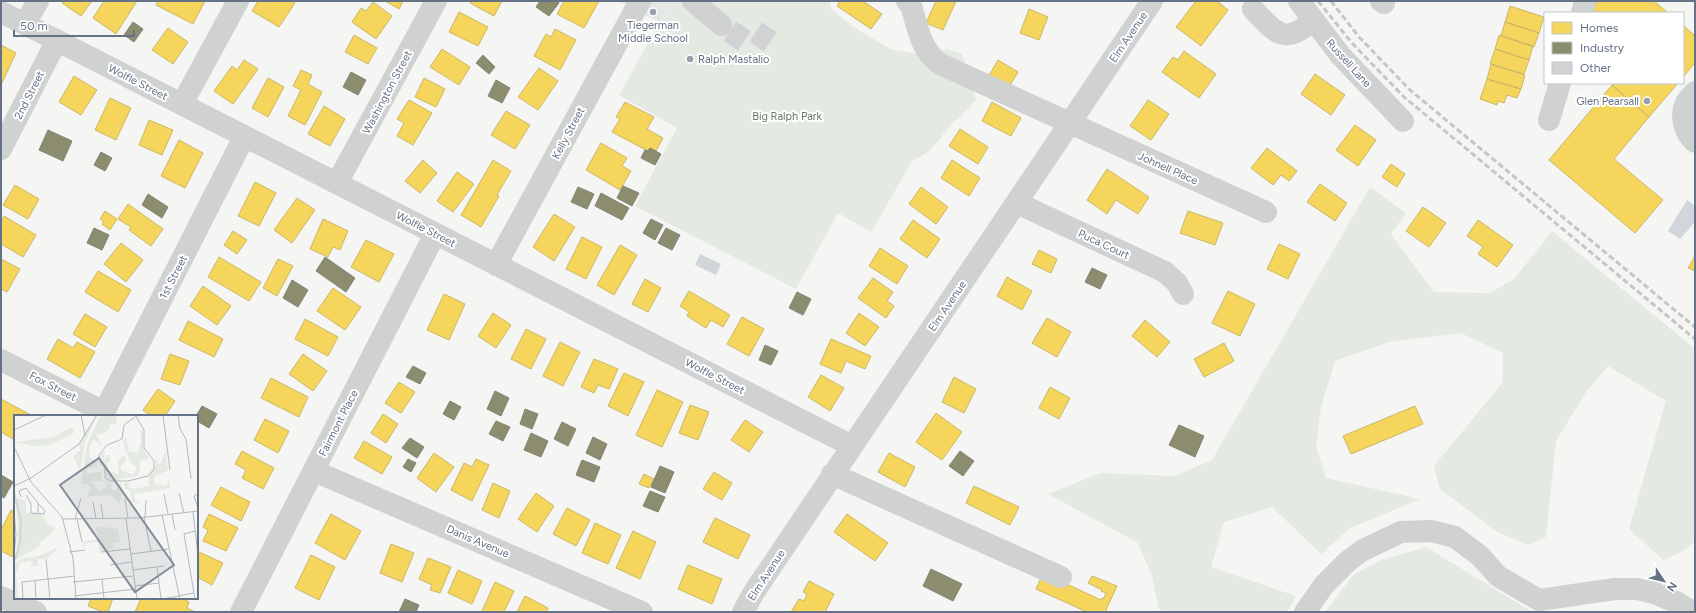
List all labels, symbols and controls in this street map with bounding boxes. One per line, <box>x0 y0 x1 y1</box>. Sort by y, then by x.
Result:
marker: Tiegerman Middle School <box>648 7 658 17</box>
street label: Elm Avenue <box>1107 10 1150 65</box>
scale bar <box>14 12 134 38</box>
legend <box>1544 12 1684 84</box>
text: 50 m <box>20 19 48 33</box>
place label: Tiegerman Middle School <box>618 19 688 45</box>
text: Homes <box>1580 21 1619 35</box>
street label: Russell Lane <box>1324 37 1374 90</box>
text: Industry <box>1580 41 1625 55</box>
street label: Washington Street <box>360 48 415 136</box>
place label: Ralph Mastalio <box>698 53 769 66</box>
marker: Ralph Mastalio <box>685 54 695 64</box>
text: Other <box>1580 61 1611 75</box>
street label: Wolfle Street <box>106 62 170 103</box>
street label: 2nd Street <box>12 69 47 121</box>
place label: Glen Pearsall <box>1576 95 1639 108</box>
marker: Glen Pearsall <box>1642 96 1652 106</box>
street label: Kelly Street <box>549 105 588 161</box>
park label: Big Ralph Park <box>752 110 822 123</box>
street label: Johnell Place <box>1136 149 1200 187</box>
street label: Wolfle Street <box>394 209 458 250</box>
street label: Puca Court <box>1076 227 1131 262</box>
street label: 1st Street <box>157 253 190 301</box>
street label: Elm Avenue <box>926 279 969 334</box>
street label: Wolfle Street <box>683 356 747 397</box>
street label: Fox Street <box>27 369 78 404</box>
street label: Fairmont Place <box>316 388 361 459</box>
inset map <box>14 415 198 599</box>
street label: Danis Avenue <box>444 522 511 561</box>
street label: Elm Avenue <box>745 547 788 603</box>
north arrow <box>1644 561 1684 601</box>
text: N <box>1664 579 1680 594</box>

